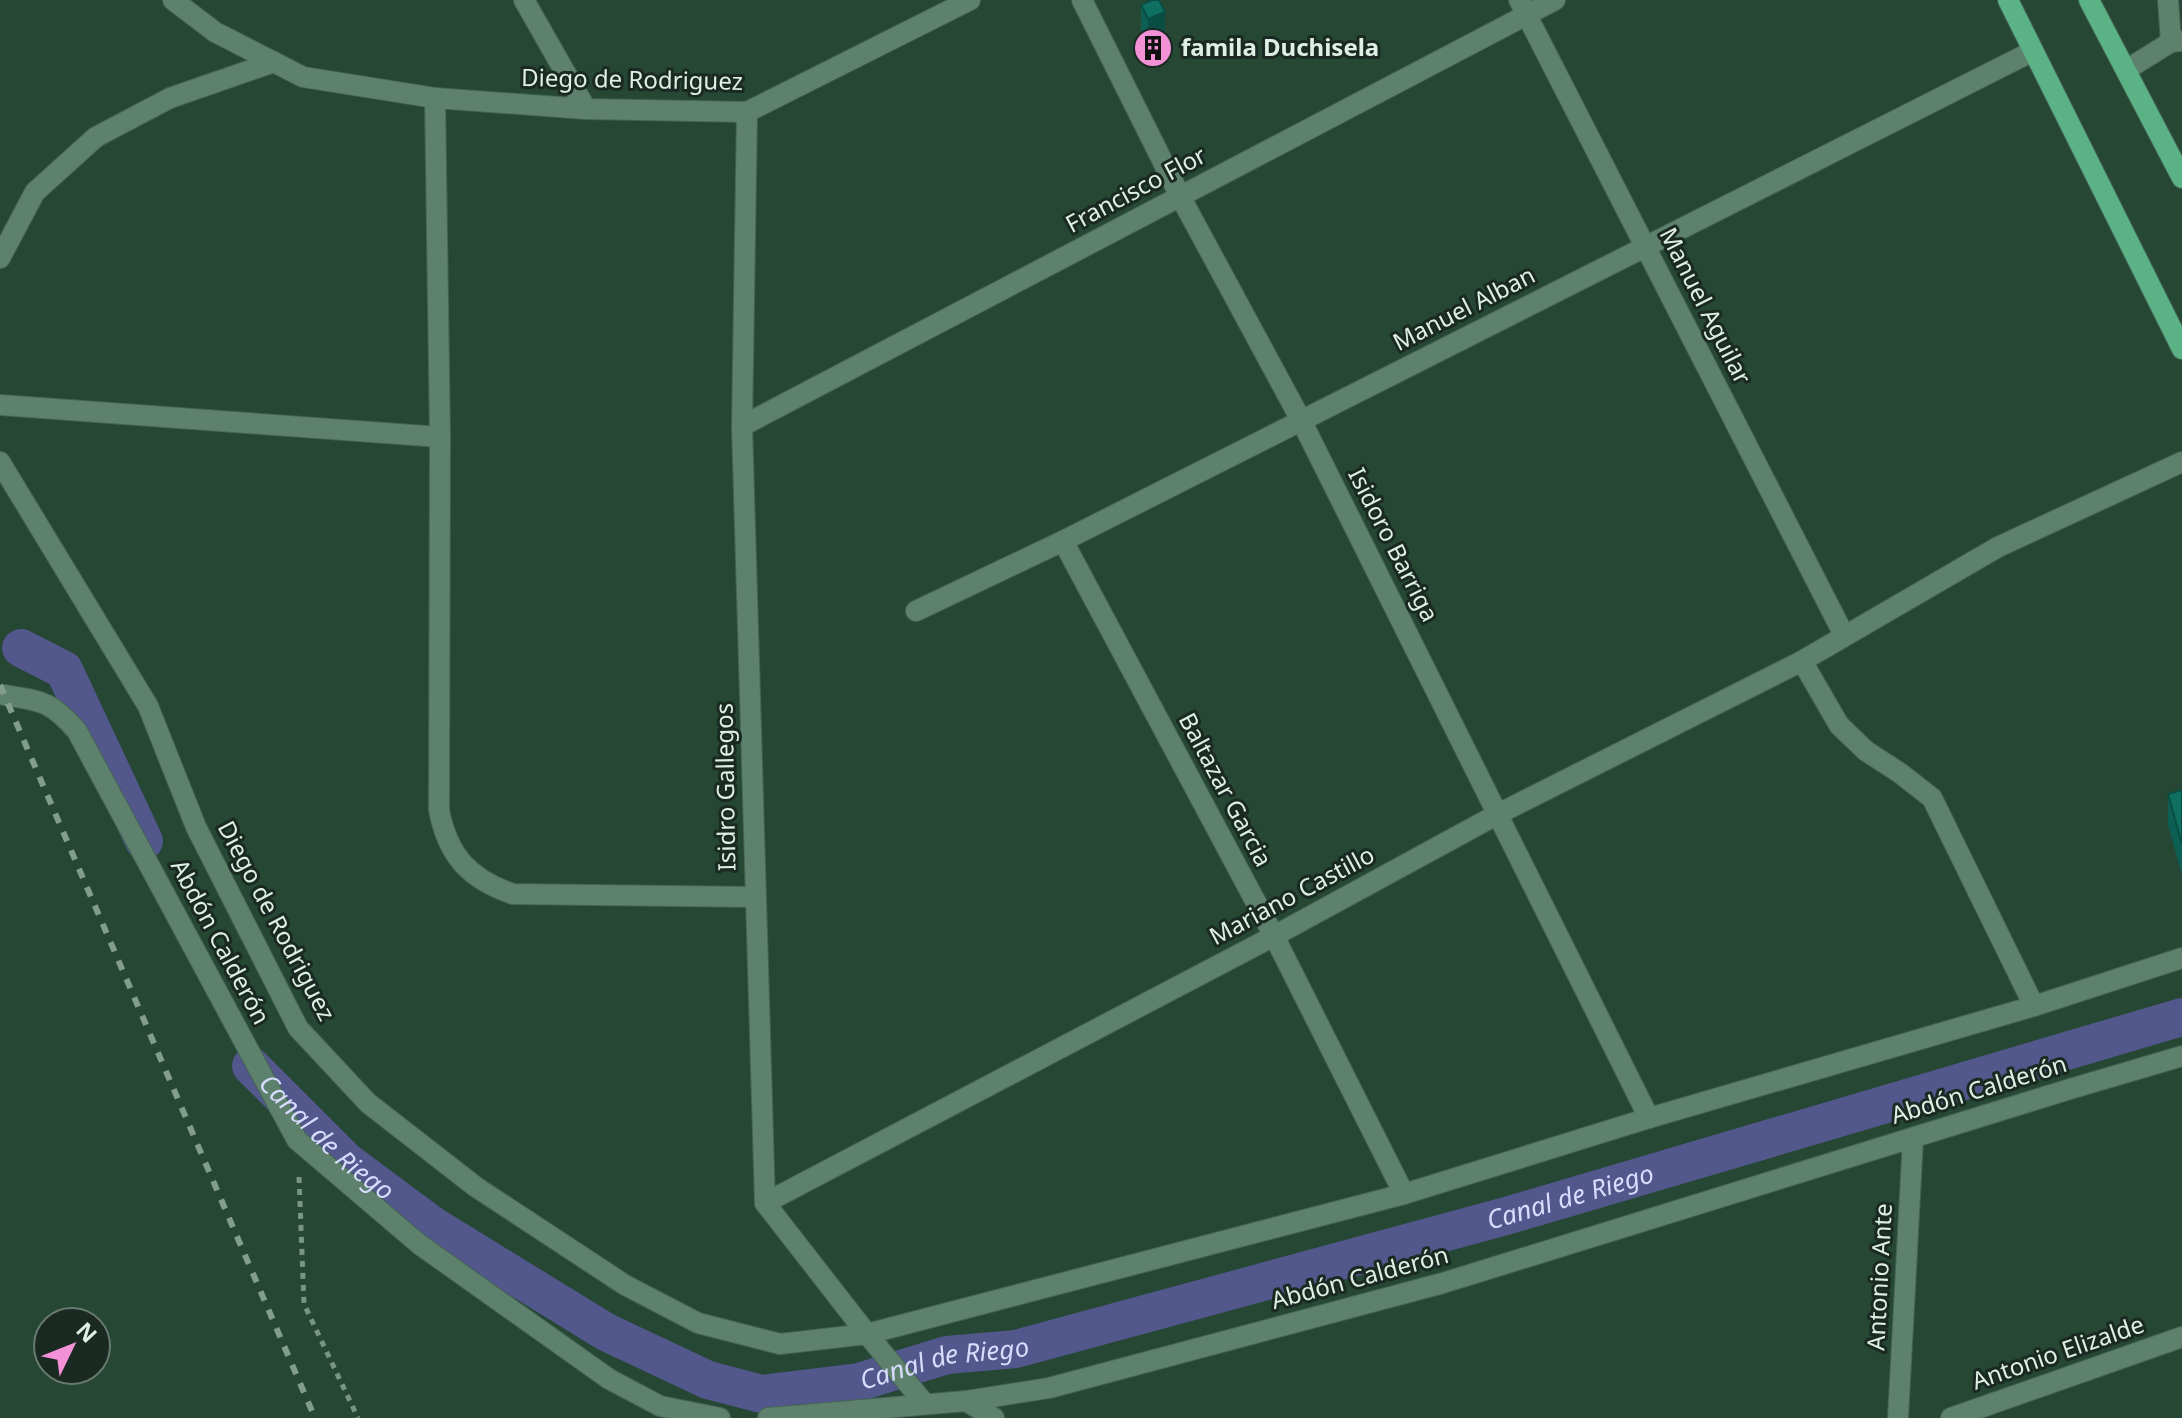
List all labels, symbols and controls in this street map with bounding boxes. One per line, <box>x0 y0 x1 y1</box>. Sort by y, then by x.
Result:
building icon: famila Duchisela <box>1132 27 1174 69</box>
place label: famila Duchisela <box>1181 30 1379 63</box>
street label: Diego de Rodriguez <box>521 60 743 97</box>
street label: Francisco Flor <box>1059 138 1211 240</box>
street label: Manuel Aguilar <box>1653 221 1760 389</box>
street label: Manuel Alban <box>1387 258 1540 358</box>
street label: Isidoro Barriga <box>1341 462 1447 627</box>
street label: Isidro Gallegos <box>707 703 742 872</box>
street label: Baltazar Garcia <box>1172 707 1281 872</box>
street label: Diego de Rodriguez <box>211 815 344 1026</box>
street label: Mariano Castillo <box>1203 837 1380 952</box>
street label: Abdón Calderón <box>164 853 279 1030</box>
street label: Abdón Calderón <box>1887 1046 2071 1131</box>
water label: Canal de Riego <box>252 1065 402 1208</box>
water label: Canal de Riego <box>1482 1155 1658 1237</box>
street label: Antonio Ante <box>1858 1202 1899 1351</box>
street label: Abdón Calderón <box>1267 1237 1452 1316</box>
north arrow <box>32 1306 112 1386</box>
street label: Antonio Elizalde <box>1967 1307 2148 1397</box>
text: N <box>70 1315 104 1348</box>
water label: Canal de Riego <box>855 1327 1033 1398</box>

